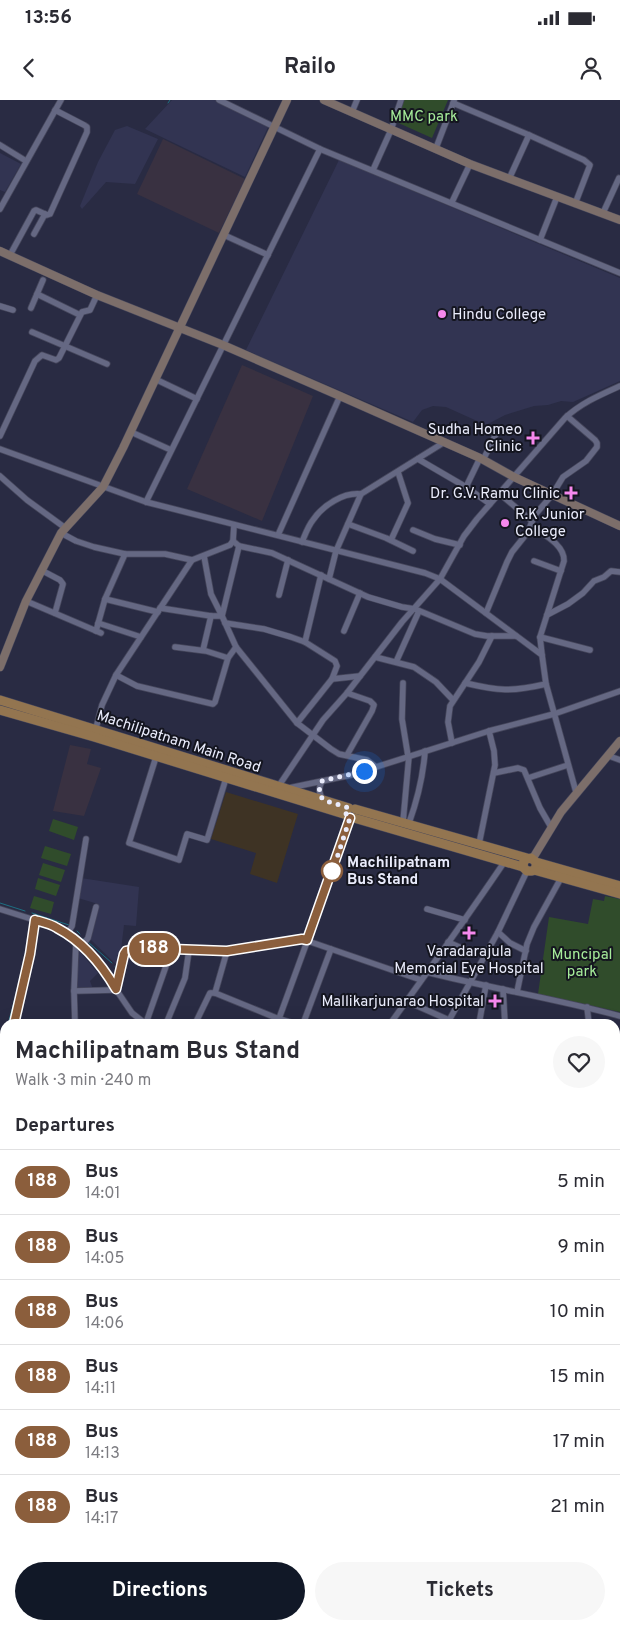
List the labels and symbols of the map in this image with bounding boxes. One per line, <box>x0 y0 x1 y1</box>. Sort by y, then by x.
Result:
park label: MMC park <box>390 108 458 127</box>
place label: Hindu College <box>452 306 546 325</box>
marker: Hindu College <box>436 308 448 320</box>
place label: Sudha Homeo Clinic <box>428 421 522 457</box>
marker: Sudha Homeo Clinic <box>526 431 540 445</box>
place label: Dr. G.V. Ramu Clinic <box>430 485 560 504</box>
marker: Dr. G.V. Ramu Clinic <box>564 486 578 500</box>
place label: R.K Junior College <box>515 506 585 542</box>
marker: R.K Junior College <box>499 517 511 529</box>
street label: Machilipatnam Main Road <box>94 707 263 778</box>
your location <box>352 759 377 784</box>
place label: Machilipatnam Bus Stand <box>347 854 450 890</box>
marker: Machilipatnam Bus Stand <box>321 860 343 882</box>
marker: Varadarajula Memorial Eye Hospital <box>462 926 476 940</box>
line badge: 188 <box>125 933 183 965</box>
place label: Varadarajula Memorial Eye Hospital <box>394 943 544 979</box>
park label: Muncipal park <box>551 946 613 982</box>
place label: Mallikarjunarao Hospital <box>321 993 484 1012</box>
marker: Mallikarjunarao Hospital <box>488 994 502 1008</box>

